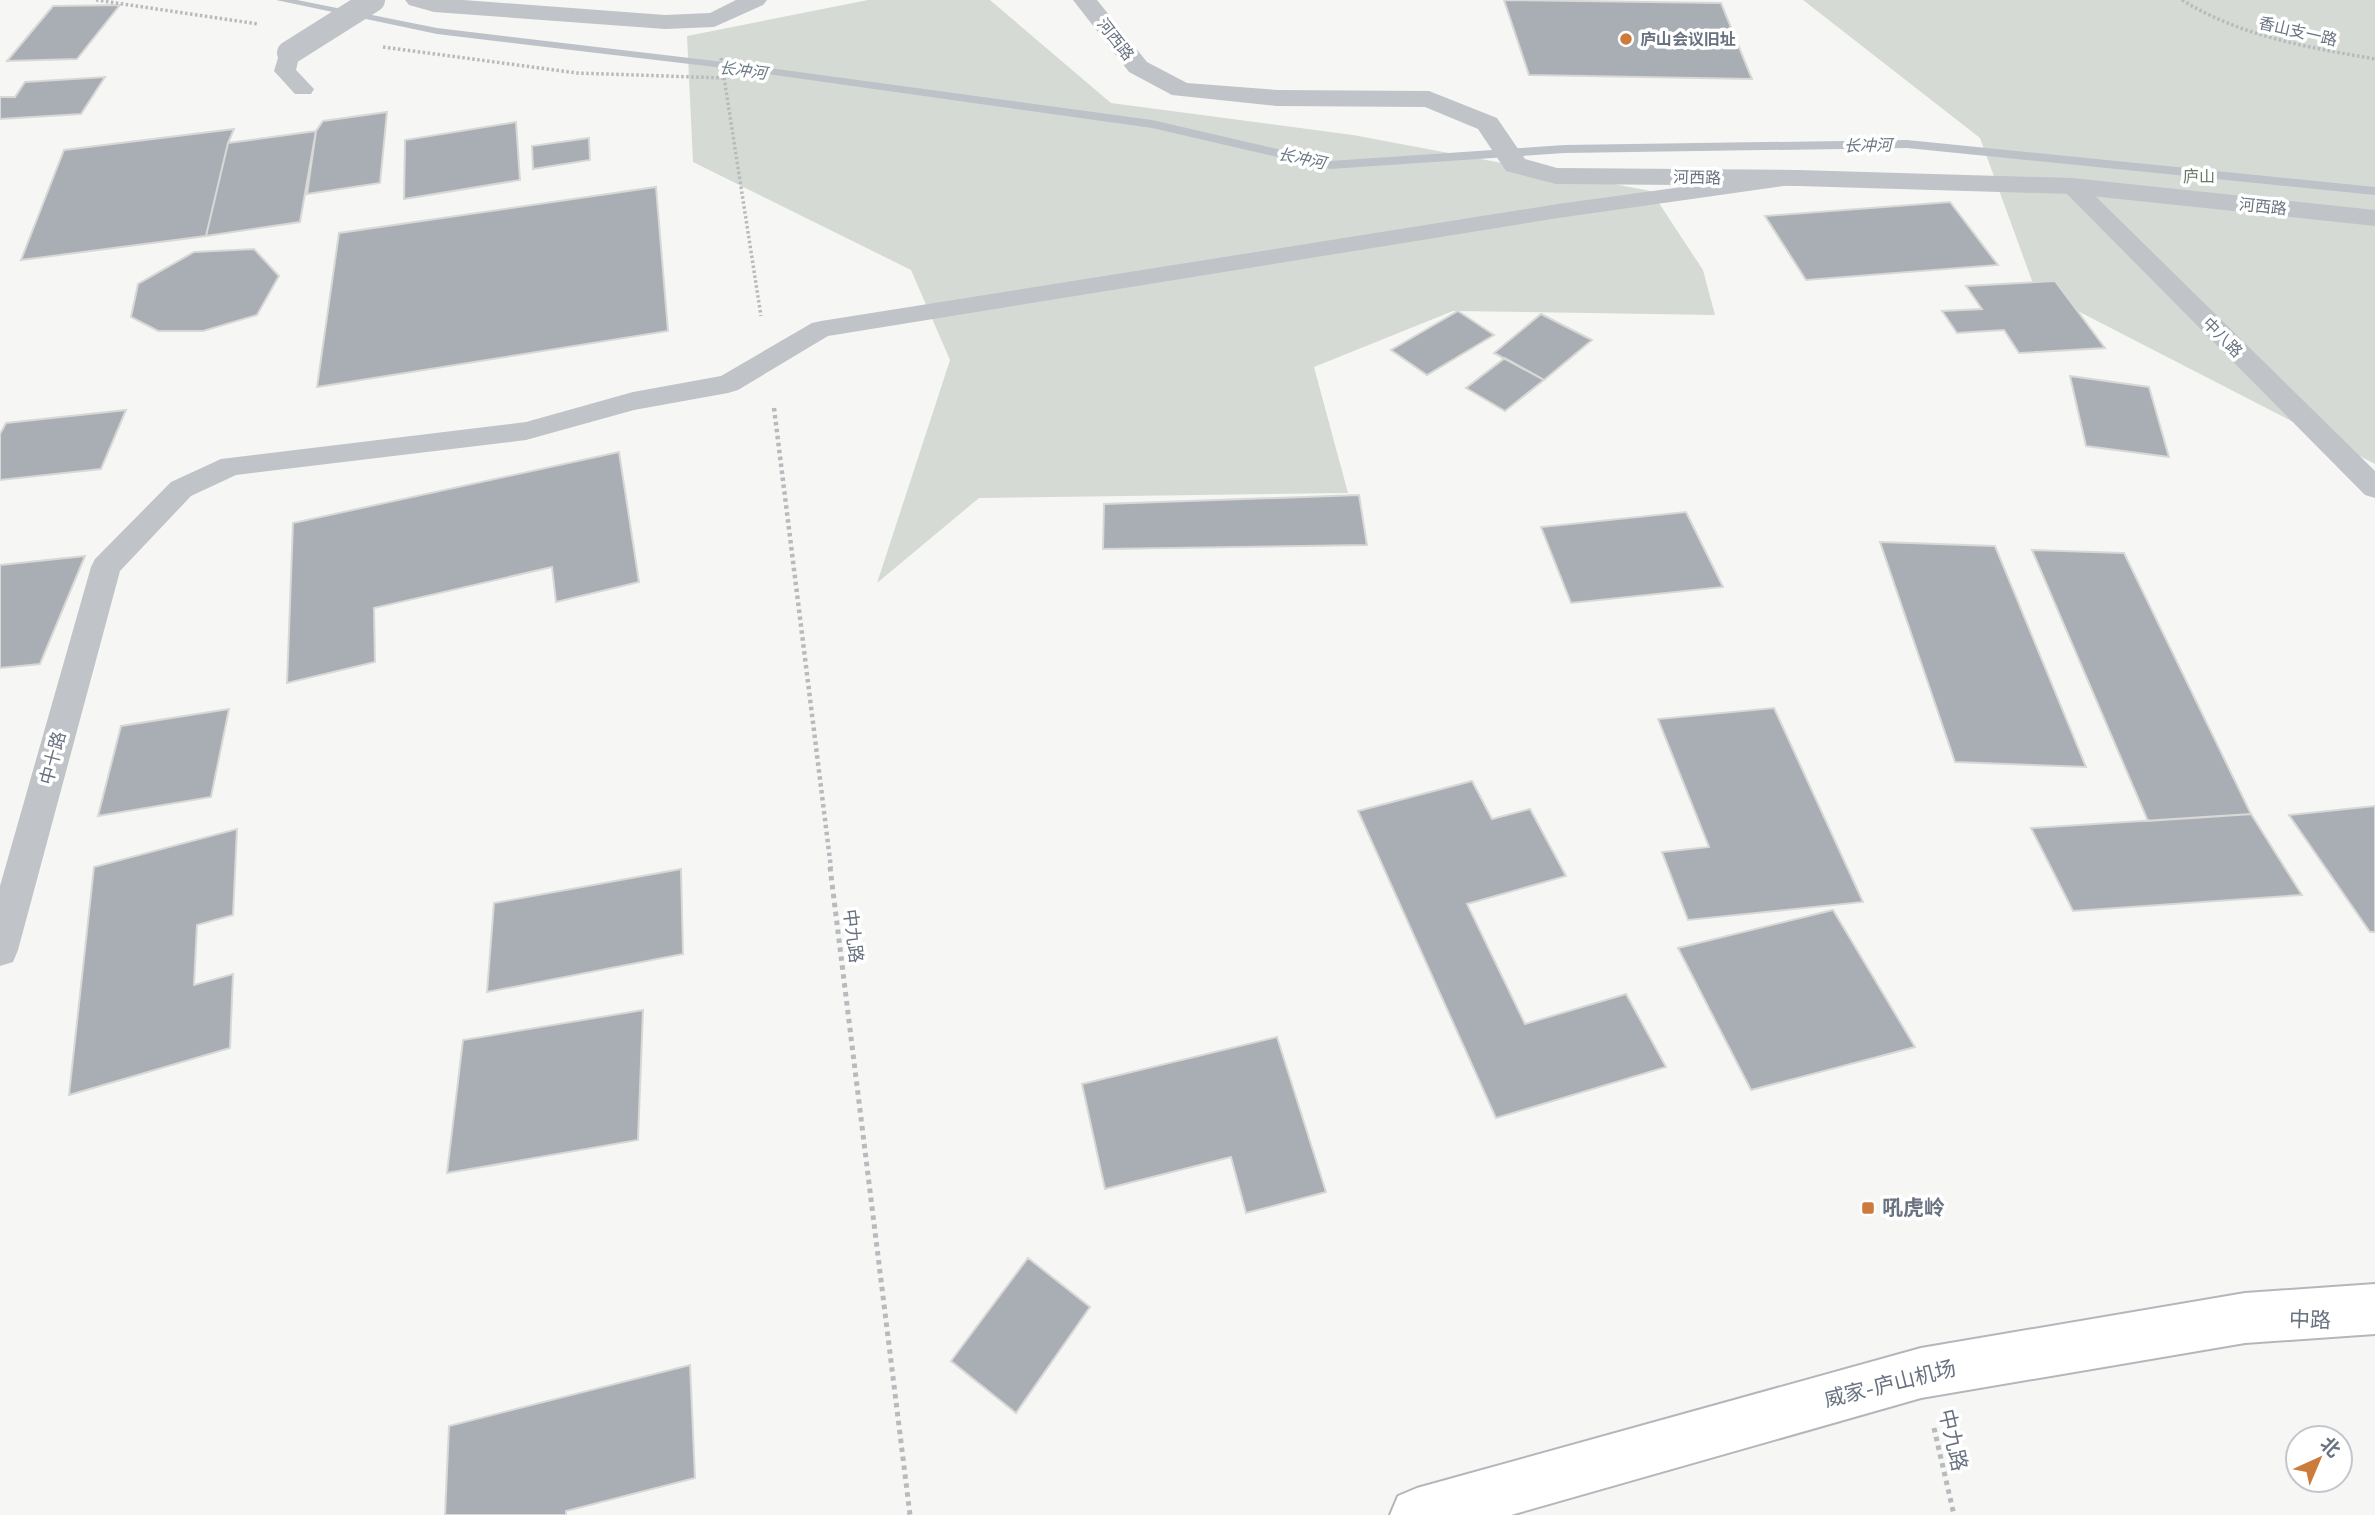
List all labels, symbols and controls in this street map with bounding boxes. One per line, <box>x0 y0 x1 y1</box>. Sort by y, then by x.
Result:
street label: 香山支一路 <box>2256 12 2339 52</box>
street label: 河西路 <box>1092 14 1139 65</box>
place label: 庐山会议旧址 <box>1640 29 1736 51</box>
marker: 庐山会议旧址 <box>1618 31 1634 47</box>
water label: 长冲河 <box>718 57 771 85</box>
water label: 长冲河 <box>1844 135 1895 157</box>
water label: 长冲河 <box>1276 143 1330 175</box>
park label: 庐山 <box>2183 166 2215 188</box>
street label: 河西路 <box>1673 167 1721 189</box>
street label: 河西路 <box>2238 194 2288 220</box>
street label: 中八路 <box>2198 313 2247 362</box>
street label: 中十路 <box>34 729 72 787</box>
street label: 中九路 <box>838 908 868 964</box>
place label: 吼虎岭 <box>1882 1194 1945 1222</box>
marker: 吼虎岭 <box>1860 1200 1876 1216</box>
street label: 中路 <box>2289 1305 2331 1335</box>
street label: 威家-庐山机场 <box>1821 1354 1959 1414</box>
street label: 中九路 <box>1932 1406 1974 1474</box>
north arrow <box>2284 1424 2354 1494</box>
text: 北 <box>2314 1432 2346 1463</box>

